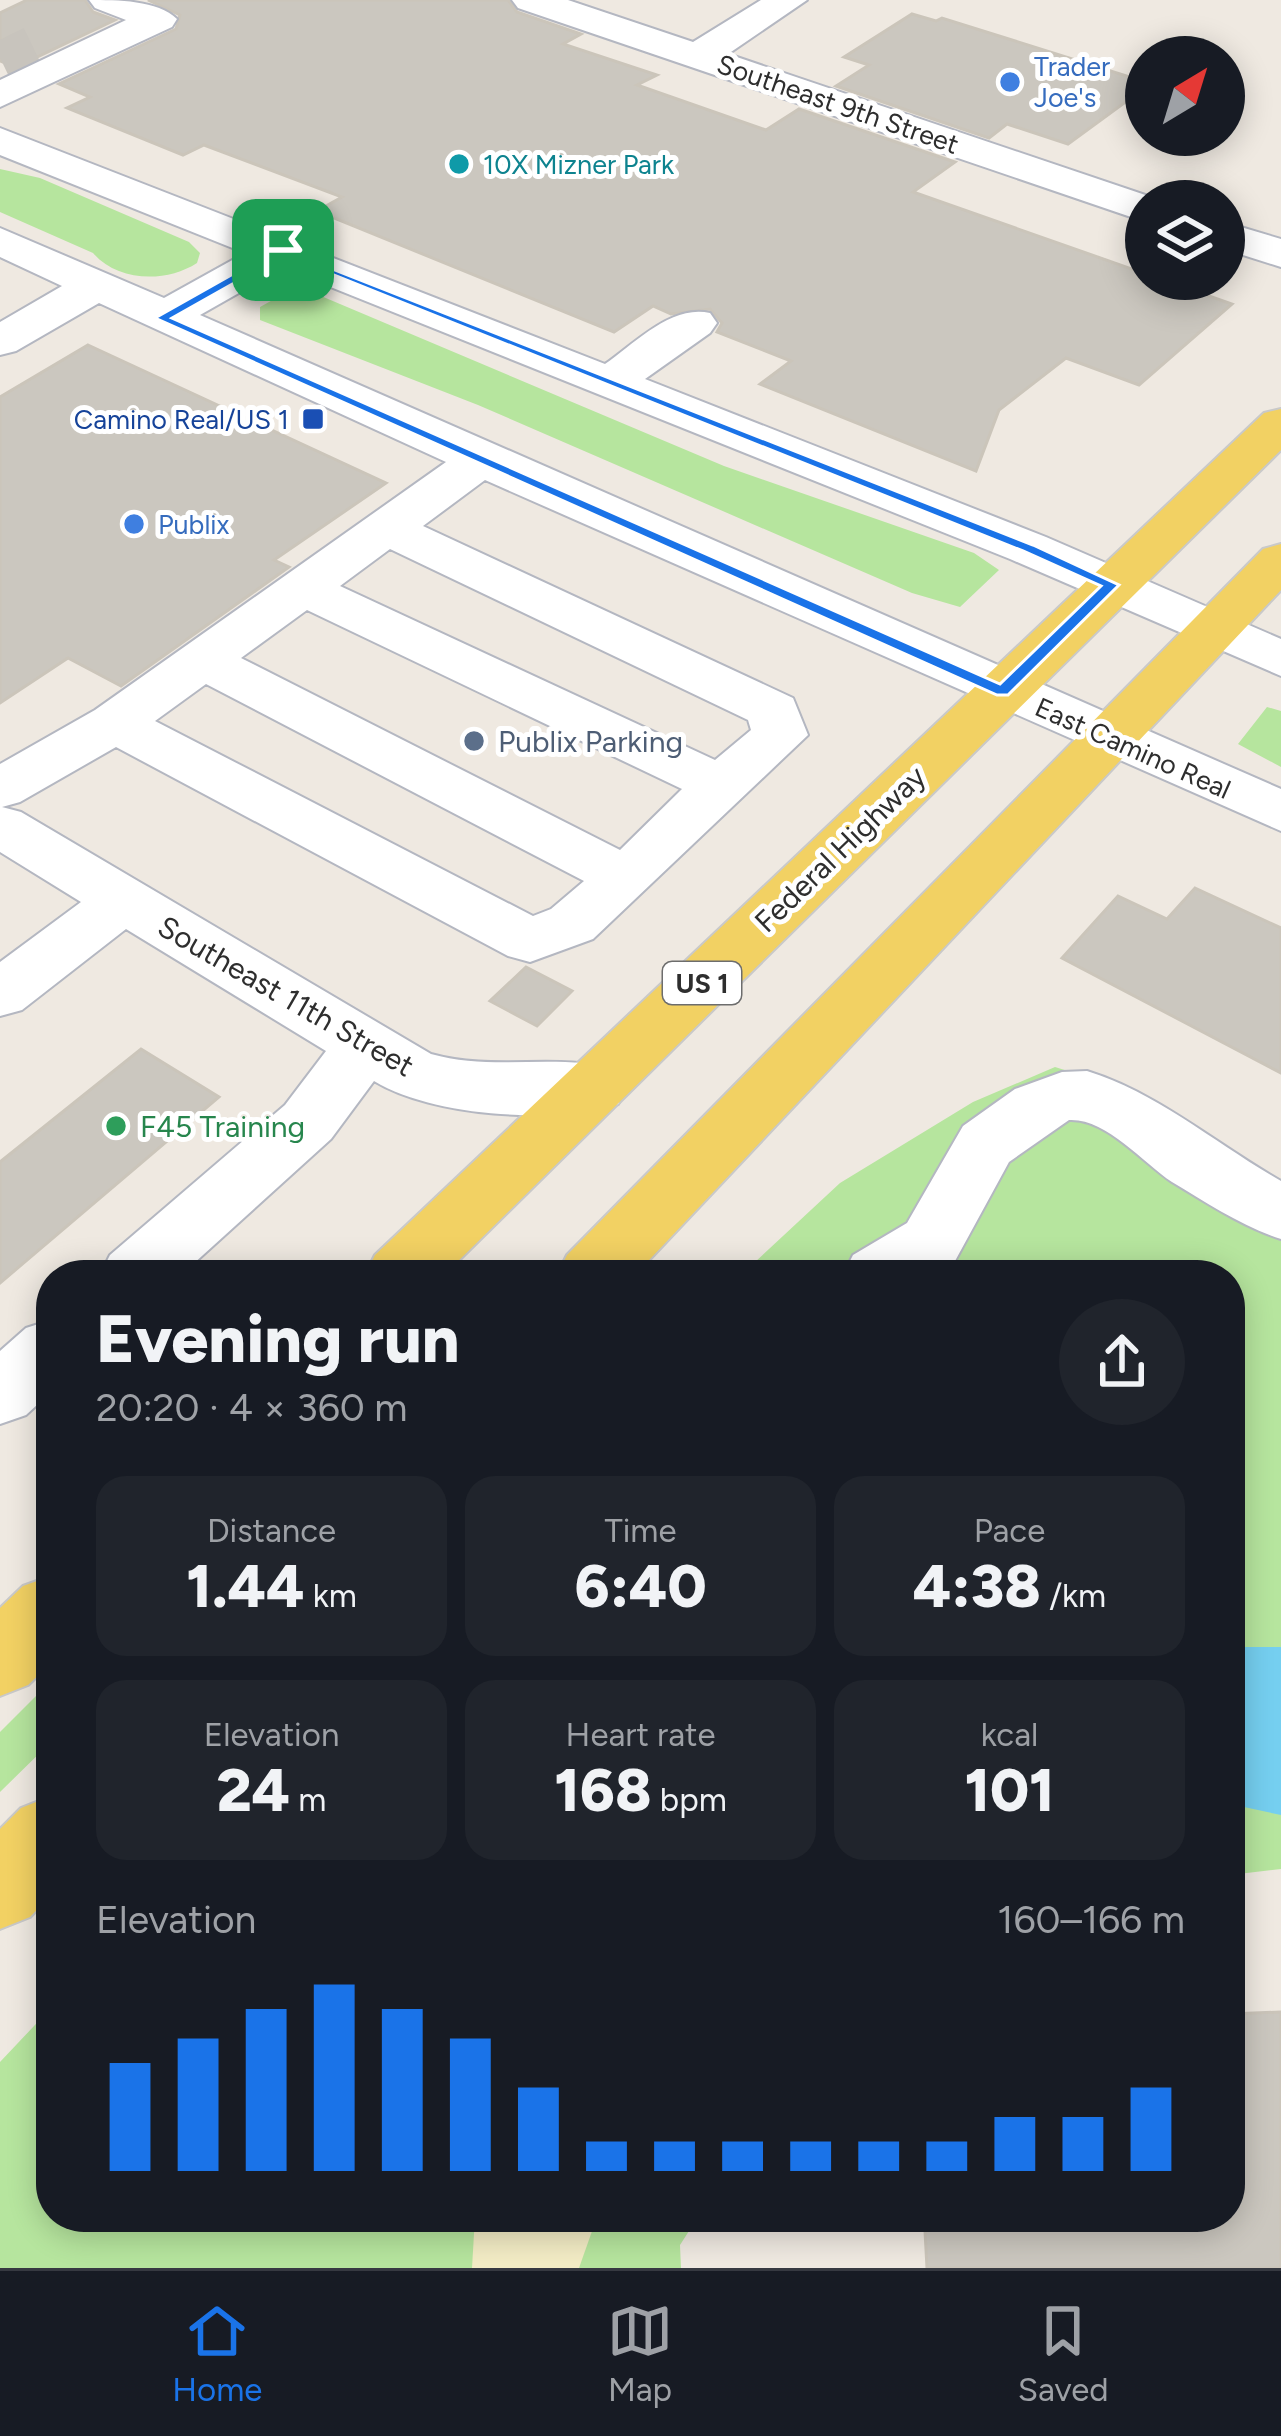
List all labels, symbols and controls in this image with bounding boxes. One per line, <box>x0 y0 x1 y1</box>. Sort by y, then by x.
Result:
north arrow <box>1125 36 1245 156</box>
map controls <box>1125 36 1245 300</box>
street label: Southeast 9th Street <box>713 47 963 161</box>
place label: Trader Joe's <box>1034 50 1110 114</box>
marker: Trader Joe's <box>997 69 1023 95</box>
place label: 10X Mizner Park <box>483 148 675 181</box>
marker: 10X Mizner Park <box>446 151 472 177</box>
button: layers <box>1125 180 1245 300</box>
pin <box>232 199 334 301</box>
icon: arrive <box>250 217 316 283</box>
place label: Camino Real/US 1 <box>74 403 289 436</box>
marker: Camino Real/US 1 <box>300 406 326 432</box>
place label: Publix <box>158 508 230 541</box>
marker: Publix <box>121 511 147 537</box>
street label: East Camino Real <box>1030 690 1236 806</box>
place label: Publix Parking <box>498 723 683 760</box>
marker: Publix Parking <box>461 728 487 754</box>
street label: Federal Highway <box>747 758 933 940</box>
street label: Southeast 11th Street <box>151 908 421 1084</box>
road number: US 1 <box>663 962 741 1004</box>
place label: F45 Training <box>140 1108 305 1145</box>
marker: F45 Training <box>103 1113 129 1139</box>
text: Evening run <box>96 1299 460 1379</box>
button: share <box>1059 1299 1185 1425</box>
text: 20:20 · 4 × 360 m <box>96 1384 408 1431</box>
text: Distance <box>207 1511 336 1550</box>
text: Time <box>605 1511 676 1550</box>
text: Pace <box>974 1511 1045 1550</box>
text: 1.44 <box>186 1550 305 1622</box>
text: 6:40 <box>574 1550 707 1622</box>
text: 4:38 <box>913 1550 1041 1622</box>
text: km <box>305 1576 357 1615</box>
text: /km <box>1041 1576 1106 1615</box>
text: Elevation <box>204 1715 339 1754</box>
text: Heart rate <box>566 1715 715 1754</box>
text: kcal <box>981 1715 1038 1754</box>
text: 24 <box>217 1754 290 1826</box>
text: 168 <box>554 1754 652 1826</box>
text: 101 <box>964 1754 1055 1826</box>
text: m <box>290 1780 326 1819</box>
text: bpm <box>652 1780 727 1819</box>
text: Elevation <box>96 1896 256 1943</box>
text: 160–166 m <box>997 1896 1185 1943</box>
tab: Home <box>172 2298 262 2409</box>
tab: Map <box>607 2298 673 2409</box>
tab: Saved <box>1018 2298 1109 2409</box>

